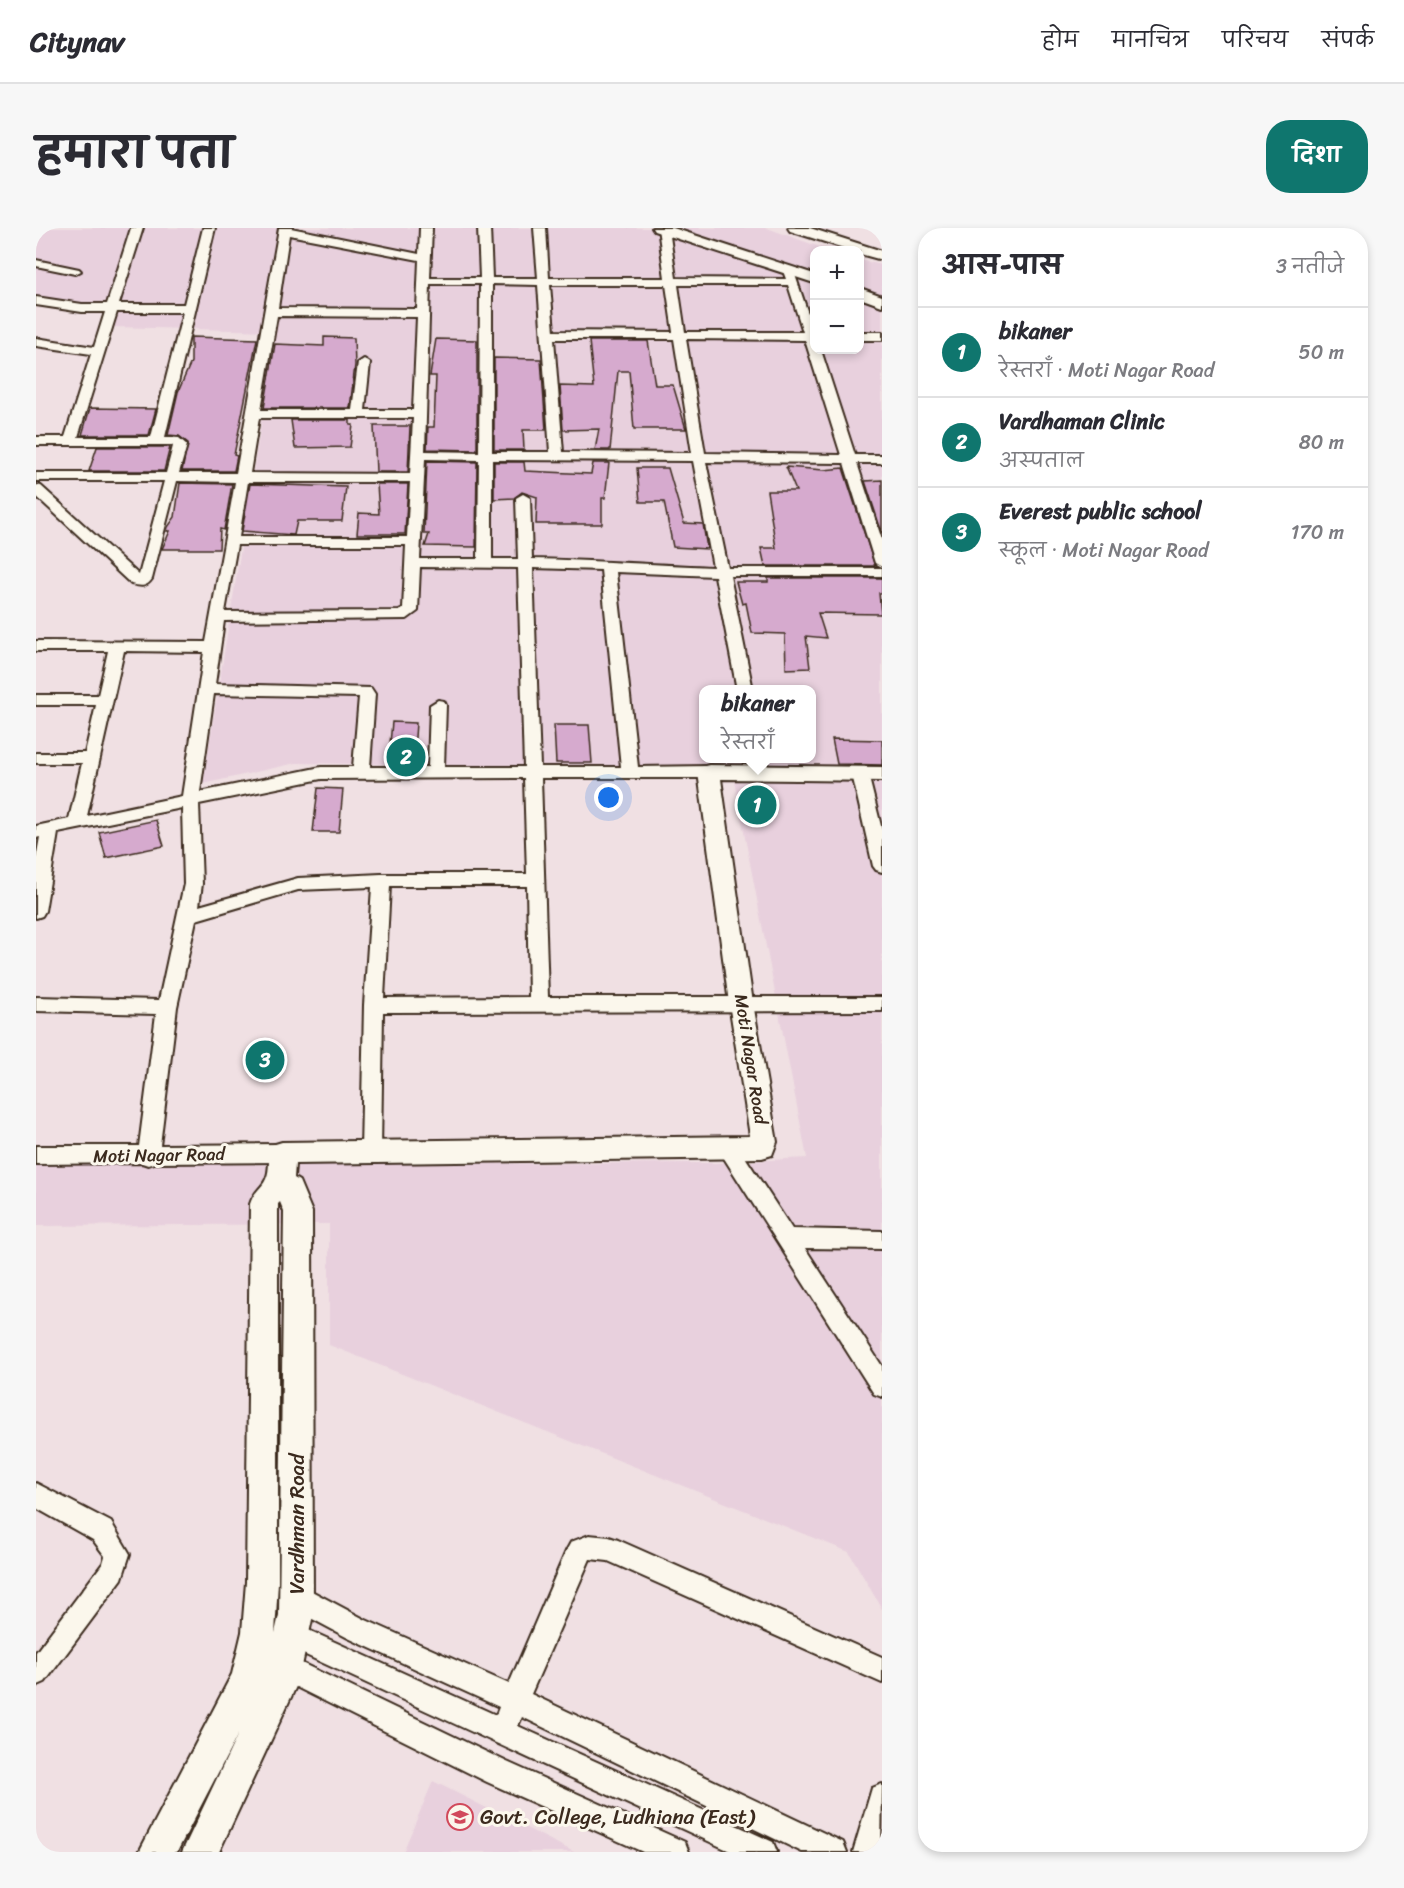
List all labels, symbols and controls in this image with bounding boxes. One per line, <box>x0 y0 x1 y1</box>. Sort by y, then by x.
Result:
text: Citynav <box>30 17 124 66</box>
text: होम <box>1042 21 1079 59</box>
text: मानचित्र <box>1112 21 1189 59</box>
text: परिचय <box>1222 21 1288 59</box>
text: संपर्क <box>1321 21 1374 59</box>
text: हमारा पता <box>36 116 234 190</box>
button: दिशा <box>1266 120 1368 193</box>
text: आस-पास <box>942 242 1062 288</box>
map controls <box>810 246 864 354</box>
button: + <box>810 246 864 300</box>
text: 3 नतीजे <box>1276 249 1344 284</box>
button: − <box>810 300 864 354</box>
text: bikaner <box>999 312 1071 351</box>
text: 1 <box>957 335 966 370</box>
text: 50 m <box>1299 335 1344 370</box>
text: रेस्तराँ · Moti Nagar Road <box>999 353 1214 388</box>
text: Vardhaman Clinic <box>999 402 1165 441</box>
text: 2 <box>956 425 967 460</box>
text: 80 m <box>1299 425 1344 460</box>
text: अस्पताल <box>999 443 1084 478</box>
text: Everest public school <box>999 492 1202 531</box>
text: 3 <box>956 515 967 550</box>
text: 170 m <box>1291 515 1344 550</box>
text: स्कूल · Moti Nagar Road <box>999 533 1209 568</box>
text: bikaner <box>721 684 794 723</box>
popup <box>699 685 816 763</box>
text: रेस्तराँ <box>721 725 774 760</box>
pin: 2 <box>386 734 425 780</box>
pin: 1 <box>738 782 776 828</box>
your location <box>594 783 623 812</box>
street label: Moti Nagar Road <box>725 991 777 1128</box>
pin: 3 <box>246 1038 284 1082</box>
street label: Moti Nagar Road <box>93 1138 227 1172</box>
street label: Vardhman Road <box>278 1452 316 1594</box>
place label: Govt. College, Ludhiana (East) <box>480 1798 756 1836</box>
school or university icon: Govt. College, Ludhiana (East) <box>445 1802 475 1832</box>

